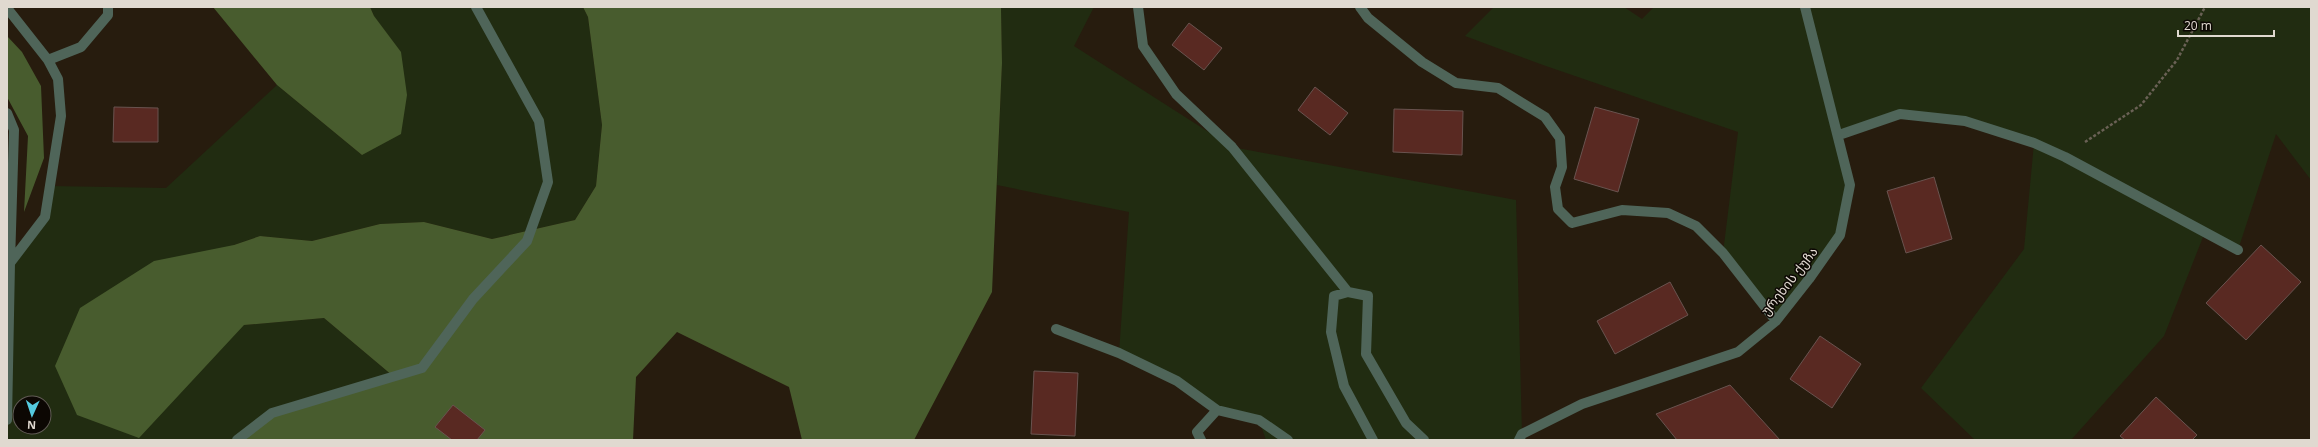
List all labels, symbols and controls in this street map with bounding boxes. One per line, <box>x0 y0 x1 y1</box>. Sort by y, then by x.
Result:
scale bar <box>2178 12 2274 38</box>
text: 20 m <box>2184 17 2212 34</box>
street label: ურეხის ქუჩა <box>1756 243 1822 319</box>
north arrow <box>12 395 52 435</box>
text: N <box>27 418 36 433</box>

